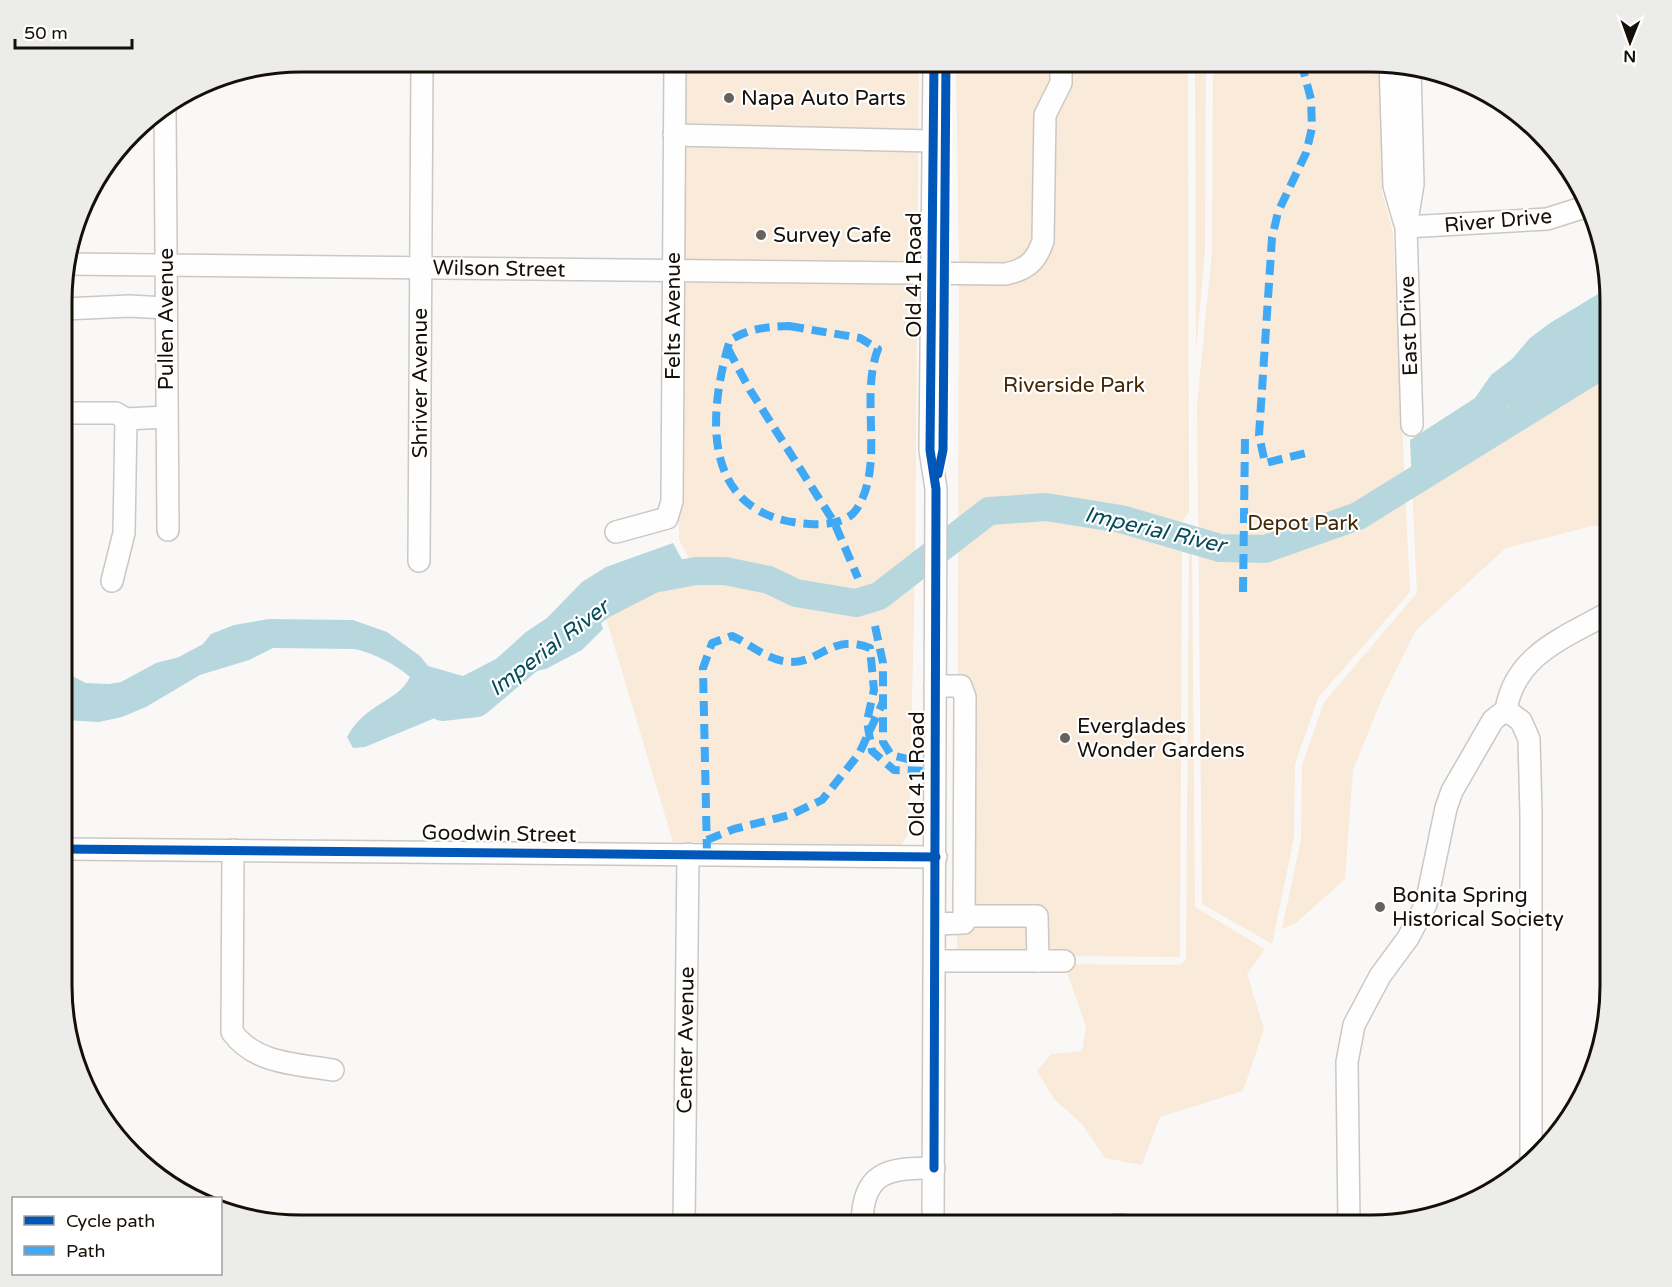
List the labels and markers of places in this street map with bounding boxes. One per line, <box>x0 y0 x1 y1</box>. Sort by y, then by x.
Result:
place label: Napa Auto Parts <box>741 86 906 111</box>
marker: Napa Auto Parts <box>722 91 736 105</box>
place label: Survey Cafe <box>773 223 892 248</box>
marker: Survey Cafe <box>754 228 768 242</box>
place label: Everglades Wonder Gardens <box>1077 714 1245 763</box>
marker: Everglades Wonder Gardens <box>1058 731 1072 745</box>
place label: Bonita Spring Historical Society <box>1392 883 1564 932</box>
marker: Bonita Spring Historical Society <box>1373 900 1387 914</box>

